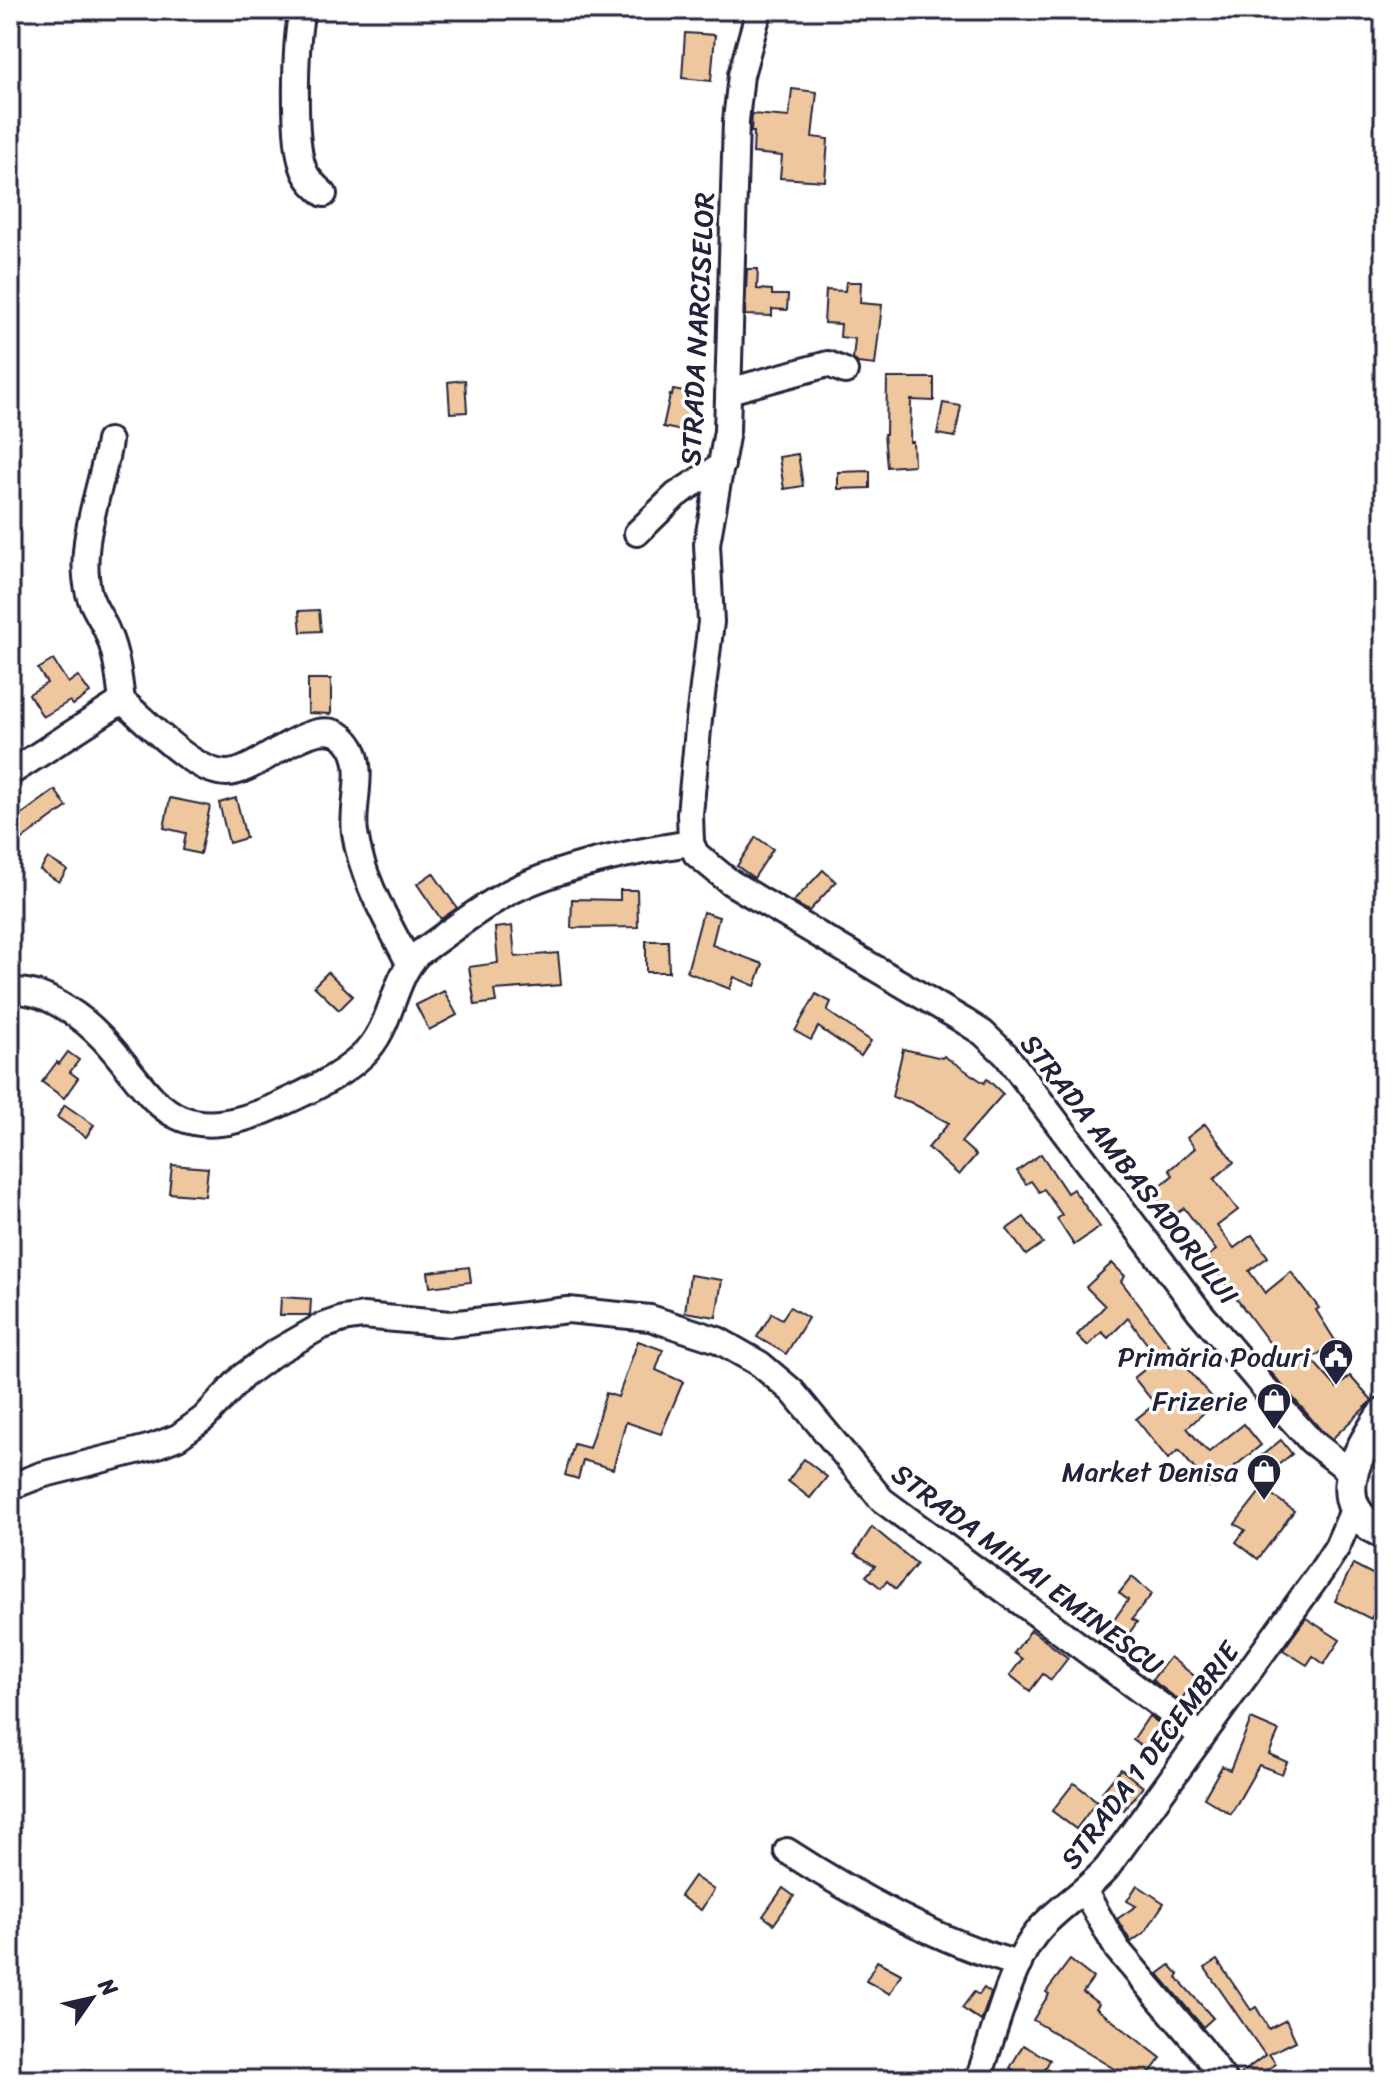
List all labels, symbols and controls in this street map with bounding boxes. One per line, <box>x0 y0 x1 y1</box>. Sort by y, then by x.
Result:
street label: STRADA NARCISELOR <box>666 191 729 467</box>
street label: STRADA AMBASADORULUI <box>1007 1023 1252 1316</box>
place label: Primăria Poduri <box>1117 1332 1311 1381</box>
public building icon: Primăria Poduri <box>1317 1337 1355 1387</box>
place label: Frizerie <box>1152 1376 1248 1425</box>
shop icon: Frizerie <box>1255 1381 1293 1431</box>
place label: Market Denisa <box>1062 1447 1239 1496</box>
street label: STRADA MIHAI EMINESCU <box>881 1450 1175 1689</box>
shop icon: Market Denisa <box>1245 1452 1283 1502</box>
street label: STRADA 1 DECEMBRIE <box>1047 1629 1253 1880</box>
north arrow <box>52 1958 132 2038</box>
text: N <box>87 1969 129 2005</box>

